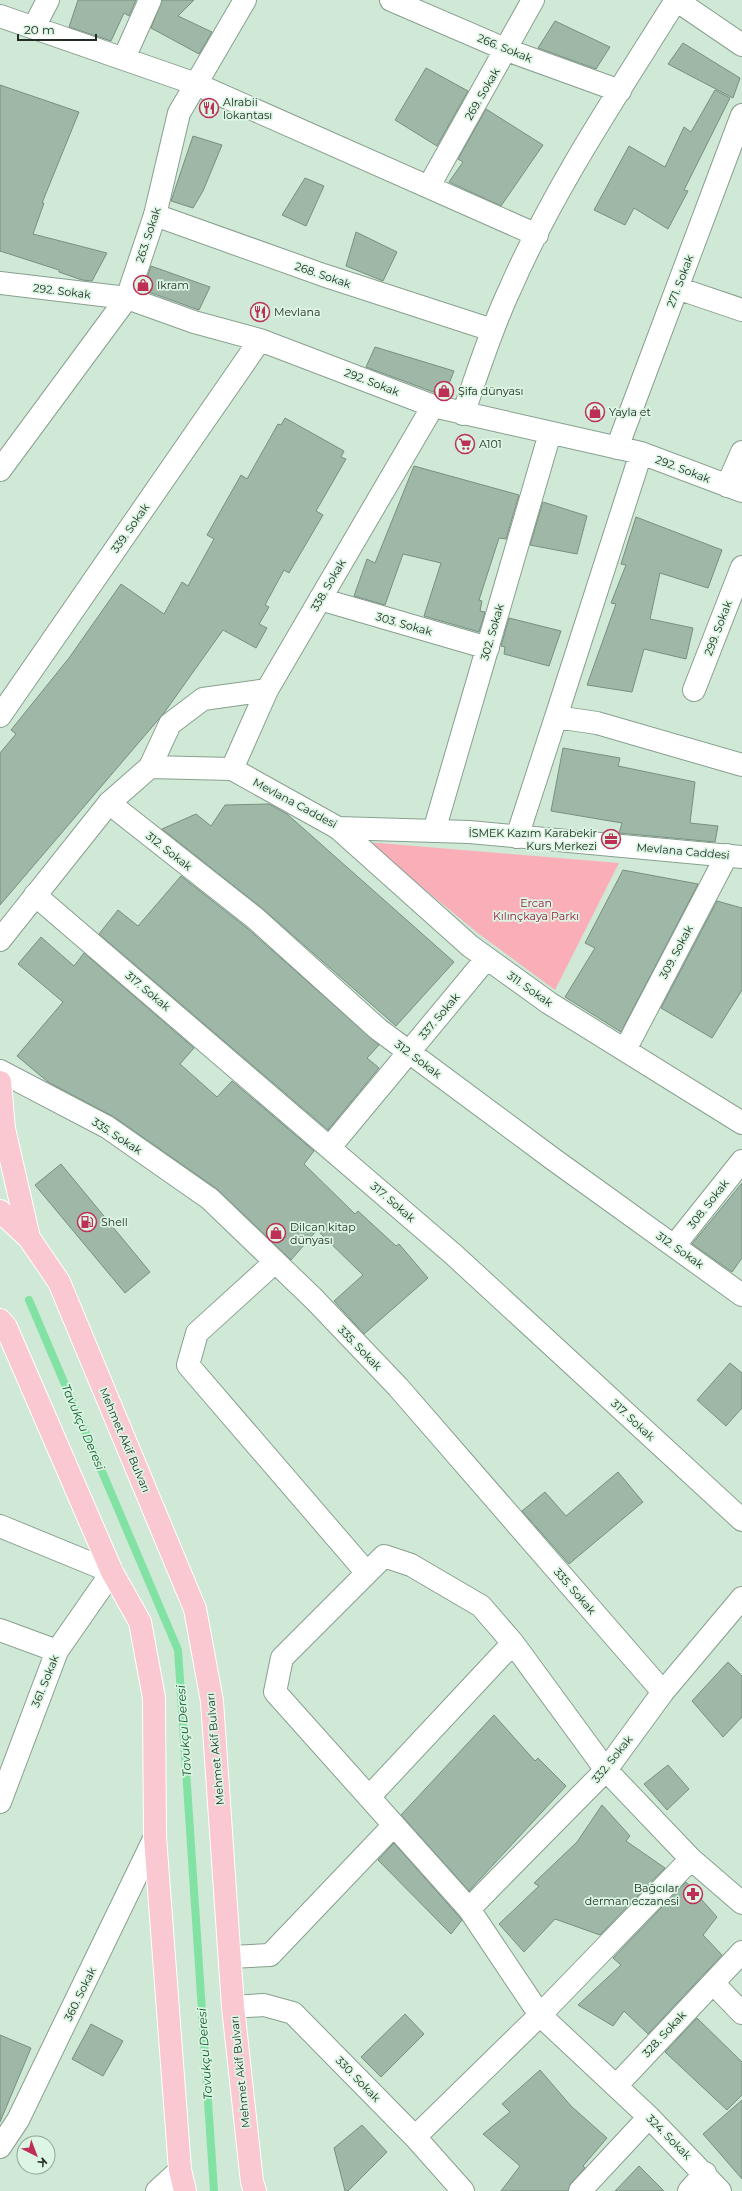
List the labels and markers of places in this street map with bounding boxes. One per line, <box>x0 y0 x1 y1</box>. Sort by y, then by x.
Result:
place label: Alrabii lokantası <box>223 95 272 122</box>
restaurant icon: Alrabii lokantası <box>198 97 220 119</box>
shop icon: Ikram <box>132 274 154 296</box>
place label: Ikram <box>157 278 189 292</box>
restaurant icon: Mevlana <box>249 301 271 323</box>
place label: Mevlana <box>274 305 320 319</box>
shop icon: Şifa dünyası <box>433 380 455 402</box>
place label: Şifa dünyası <box>458 384 523 398</box>
shop icon: Yayla et <box>584 401 606 423</box>
place label: Yayla et <box>609 405 651 419</box>
supermarket icon: A101 <box>454 433 476 455</box>
place label: A101 <box>479 437 502 451</box>
place label: İSMEK Kazım Karabekir Kurs Merkezi <box>468 826 597 853</box>
office icon: İSMEK Kazım Karabekir Kurs Merkezi <box>600 828 622 850</box>
fuel station icon: Shell <box>76 1211 98 1233</box>
place label: Shell <box>101 1215 128 1229</box>
place label: Dilcan kitap dünyası <box>290 1220 356 1247</box>
shop icon: Dilcan kitap dünyası <box>265 1222 287 1244</box>
place label: Bağcılar derman eczanesi <box>585 1881 679 1908</box>
pharmacy icon: Bağcılar derman eczanesi <box>682 1883 704 1905</box>

